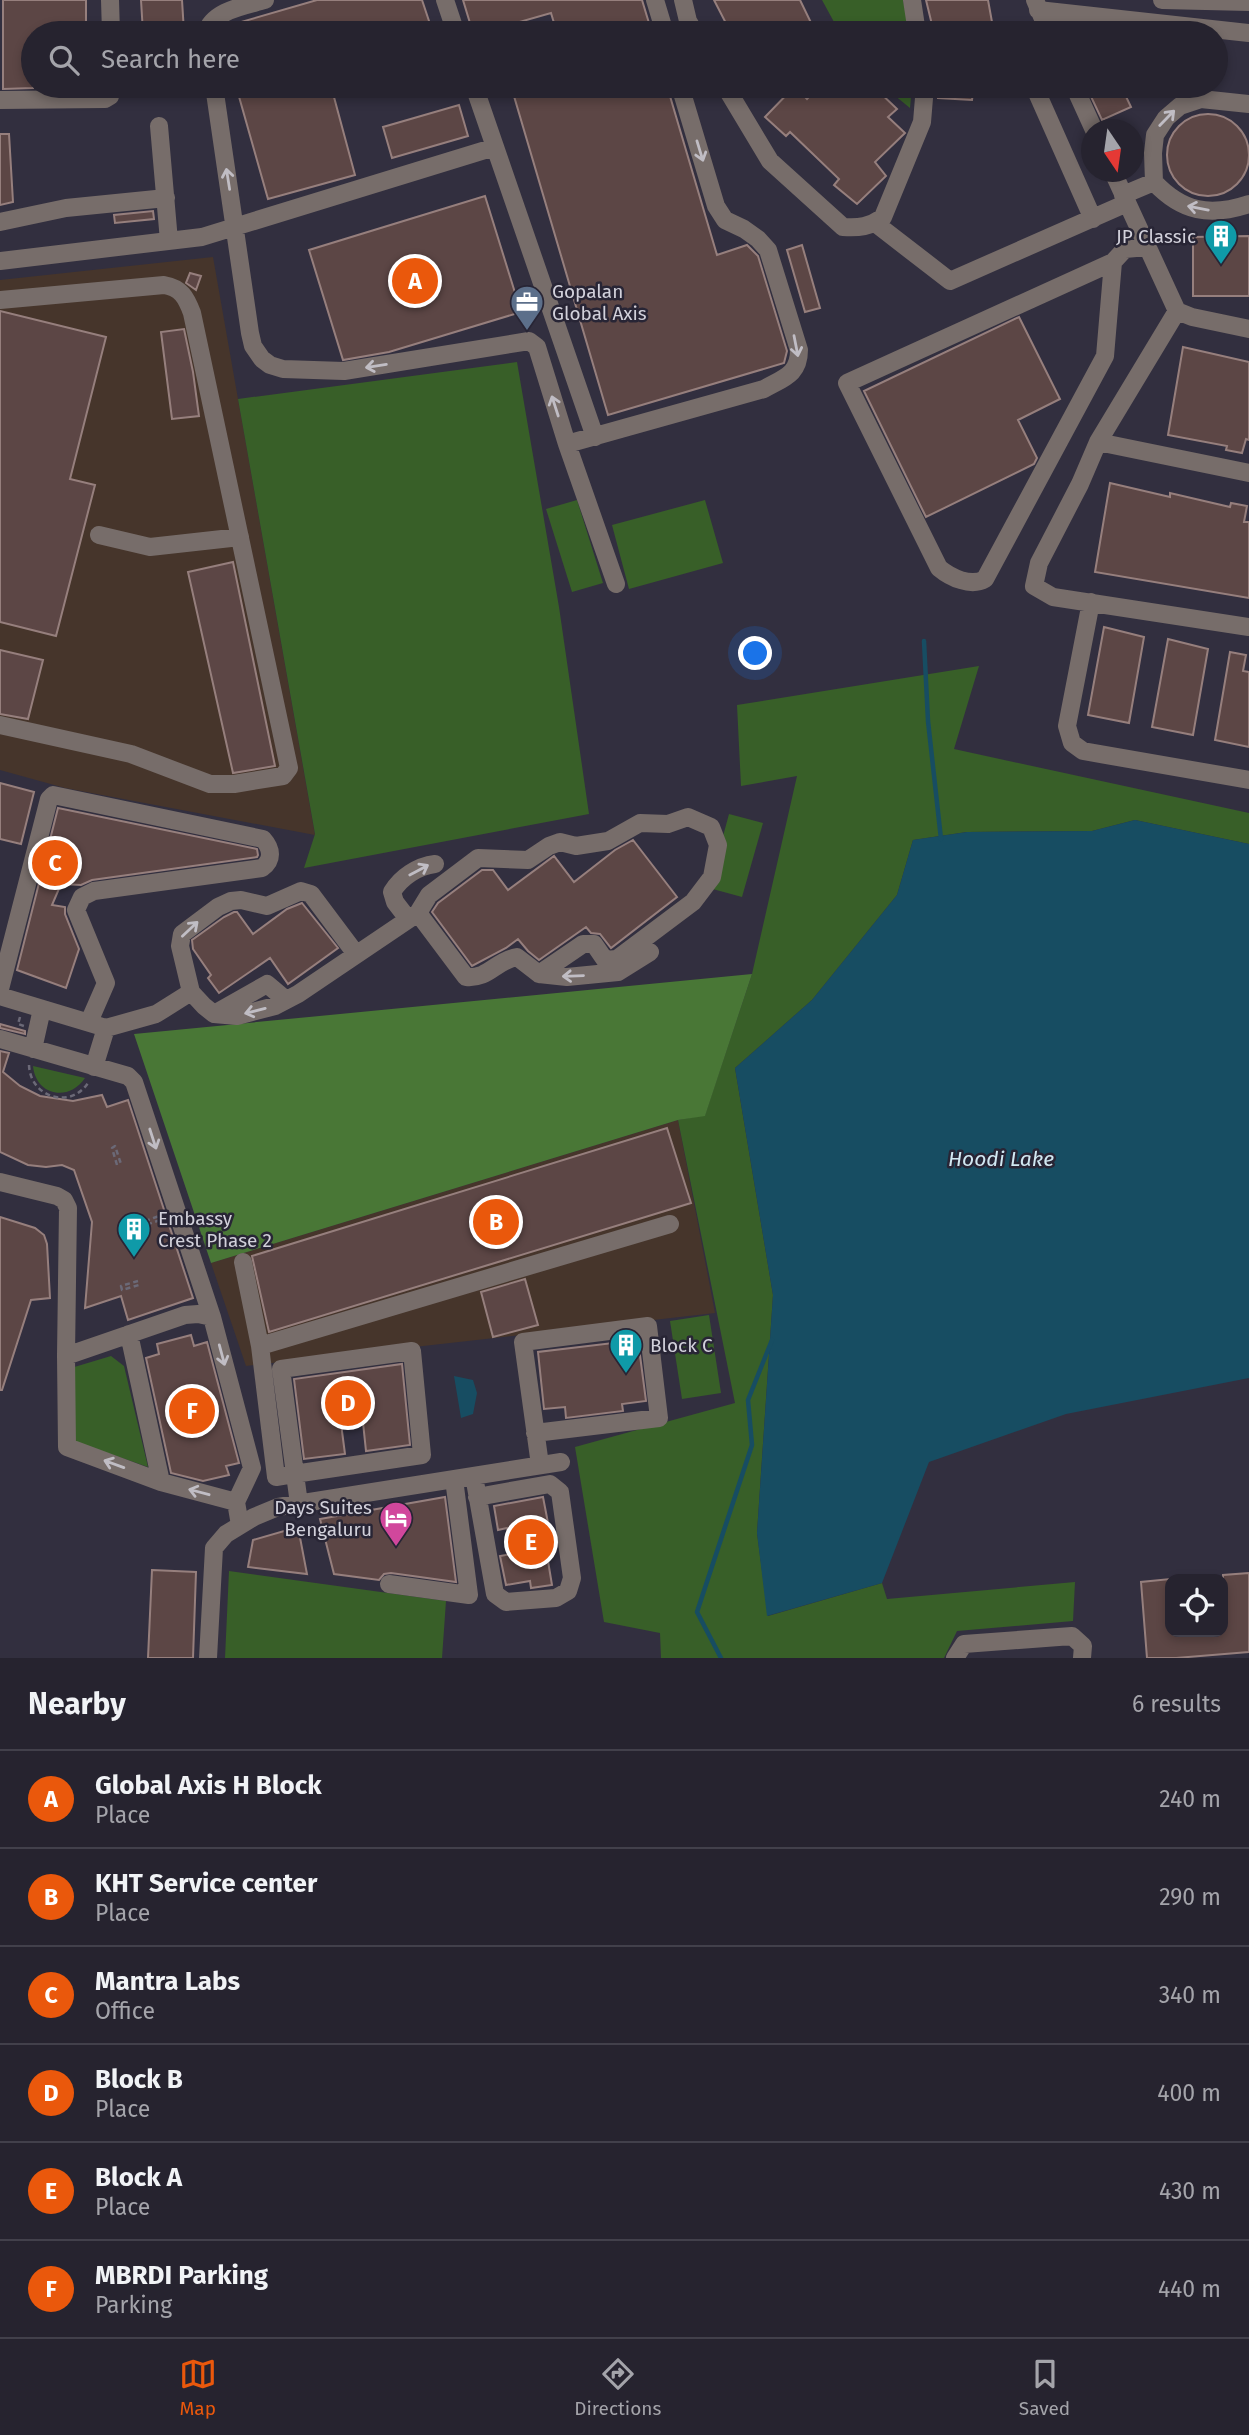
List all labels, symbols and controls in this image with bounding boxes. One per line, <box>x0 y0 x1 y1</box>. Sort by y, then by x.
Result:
search box <box>21 21 1228 98</box>
icon: search <box>45 41 83 79</box>
text: Search here <box>101 44 240 75</box>
one-way arrow <box>1159 110 1176 127</box>
north arrow <box>1081 119 1144 182</box>
one-way arrow <box>694 140 707 162</box>
one-way arrow <box>221 168 234 191</box>
one-way arrow <box>1187 201 1210 214</box>
building icon: JP Classic <box>1202 217 1240 266</box>
place label: JP Classic <box>1116 225 1196 248</box>
pin: A <box>392 255 438 307</box>
place label: Gopalan Global Axis <box>552 280 647 325</box>
office icon: Gopalan Global Axis <box>508 283 546 332</box>
one-way arrow <box>791 335 804 357</box>
one-way arrow <box>365 360 387 373</box>
one-way arrow <box>548 396 561 418</box>
your location <box>738 636 772 670</box>
pin: C <box>32 837 78 889</box>
one-way arrow <box>408 863 428 877</box>
one-way arrow <box>181 921 199 938</box>
one-way arrow <box>561 969 584 982</box>
one-way arrow <box>244 1006 266 1019</box>
one-way arrow <box>148 1127 160 1149</box>
water label: Hoodi Lake <box>948 1146 1054 1172</box>
pin: B <box>473 1196 519 1248</box>
place label: Embassy Crest Phase 2 <box>158 1207 272 1252</box>
building icon: Embassy Crest Phase 2 <box>115 1210 153 1259</box>
building icon: Block C <box>607 1326 645 1375</box>
place label: Block C <box>650 1334 713 1357</box>
one-way arrow <box>216 1344 229 1366</box>
pin: D <box>325 1377 371 1429</box>
pin: F <box>169 1385 215 1437</box>
one-way arrow <box>104 1457 126 1469</box>
one-way arrow <box>188 1484 210 1497</box>
place label: Days Suites Bengaluru <box>274 1496 372 1541</box>
hotel icon: Days Suites Bengaluru <box>377 1499 415 1548</box>
pin: E <box>508 1516 554 1568</box>
map controls <box>1165 1574 1228 1637</box>
button: locate <box>1165 1574 1228 1637</box>
text: Nearby <box>28 1686 126 1722</box>
text: 6 results <box>1132 1690 1221 1718</box>
text: Global Axis H Block <box>95 1770 322 1801</box>
text: A <box>44 1785 58 1813</box>
text: 240 m <box>1159 1785 1221 1813</box>
text: Place <box>95 1801 150 1829</box>
text: KHT Service center <box>95 1868 317 1899</box>
text: B <box>44 1883 58 1911</box>
text: 290 m <box>1159 1883 1221 1911</box>
text: Place <box>95 1899 150 1927</box>
text: Mantra Labs <box>95 1966 240 1997</box>
text: C <box>44 1981 58 2009</box>
text: 340 m <box>1159 1981 1221 2009</box>
text: Office <box>95 1997 155 2025</box>
text: Block B <box>95 2064 183 2095</box>
text: D <box>44 2079 58 2107</box>
text: 400 m <box>1157 2079 1221 2107</box>
text: Place <box>95 2095 150 2123</box>
text: Block A <box>95 2162 182 2193</box>
text: E <box>45 2177 57 2205</box>
text: 430 m <box>1159 2177 1221 2205</box>
text: Place <box>95 2193 150 2221</box>
text: MBRDI Parking <box>95 2260 268 2291</box>
text: F <box>45 2275 57 2303</box>
text: 440 m <box>1158 2275 1221 2303</box>
text: Parking <box>95 2291 172 2319</box>
tab: Map <box>179 2355 217 2420</box>
tab: Directions <box>574 2355 661 2420</box>
tab: Saved <box>1019 2355 1070 2420</box>

